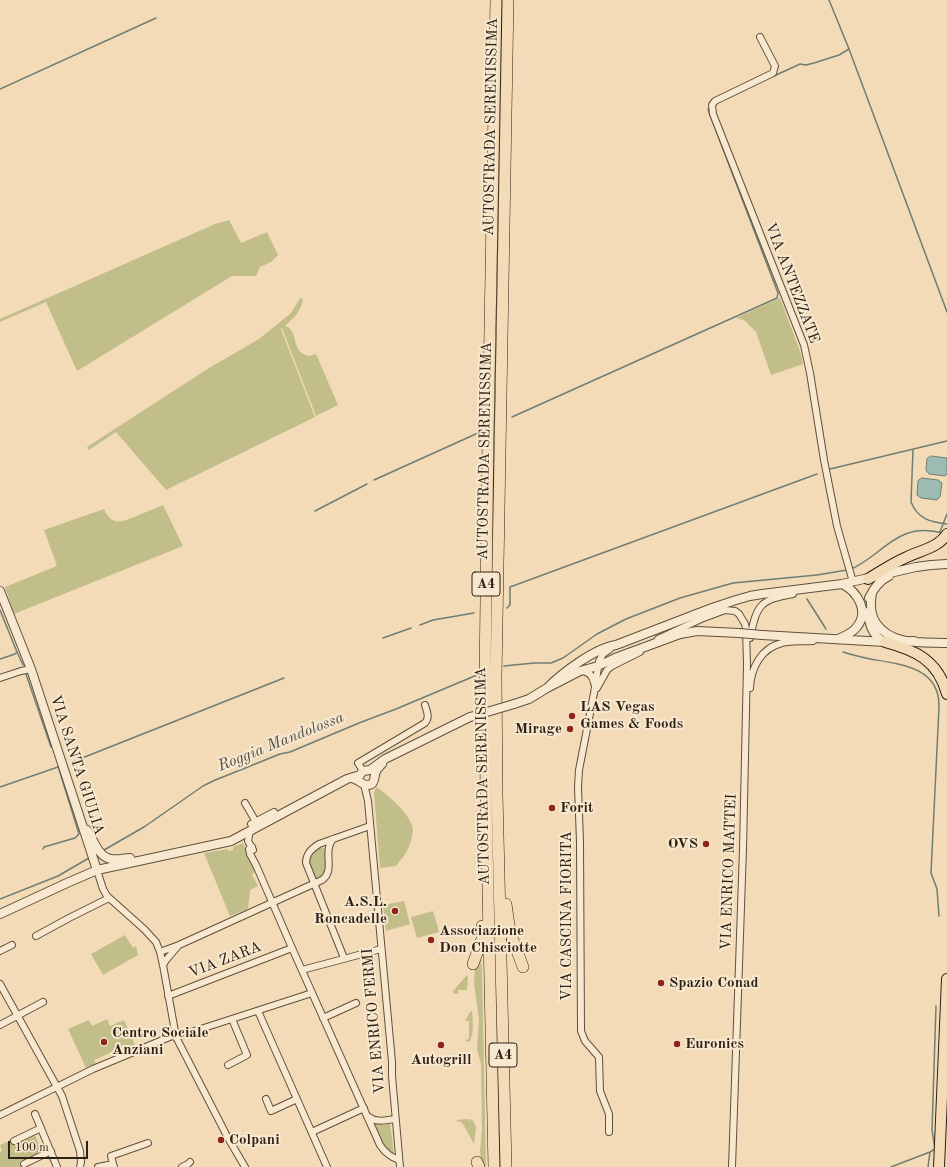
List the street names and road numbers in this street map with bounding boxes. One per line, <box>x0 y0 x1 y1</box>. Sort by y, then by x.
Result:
street label: AUTOSTRADA SERENISSIMA <box>480 18 502 236</box>
street label: VIA ANTEZZATE <box>761 220 823 346</box>
street label: AUTOSTRADA SERENISSIMA <box>474 342 496 560</box>
road number: A4 <box>472 572 500 596</box>
street label: AUTOSTRADA SERENISSIMA <box>472 667 494 885</box>
street label: VIA SANTA GIULIA <box>46 693 108 837</box>
street label: VIA ENRICO MATTEI <box>717 793 741 951</box>
street label: VIA CASCINA FIORITA <box>558 831 576 1001</box>
street label: VIA ZARA <box>186 938 264 982</box>
street label: VIA ENRICO FERMI <box>359 947 389 1095</box>
road number: A4 <box>489 1043 517 1067</box>

